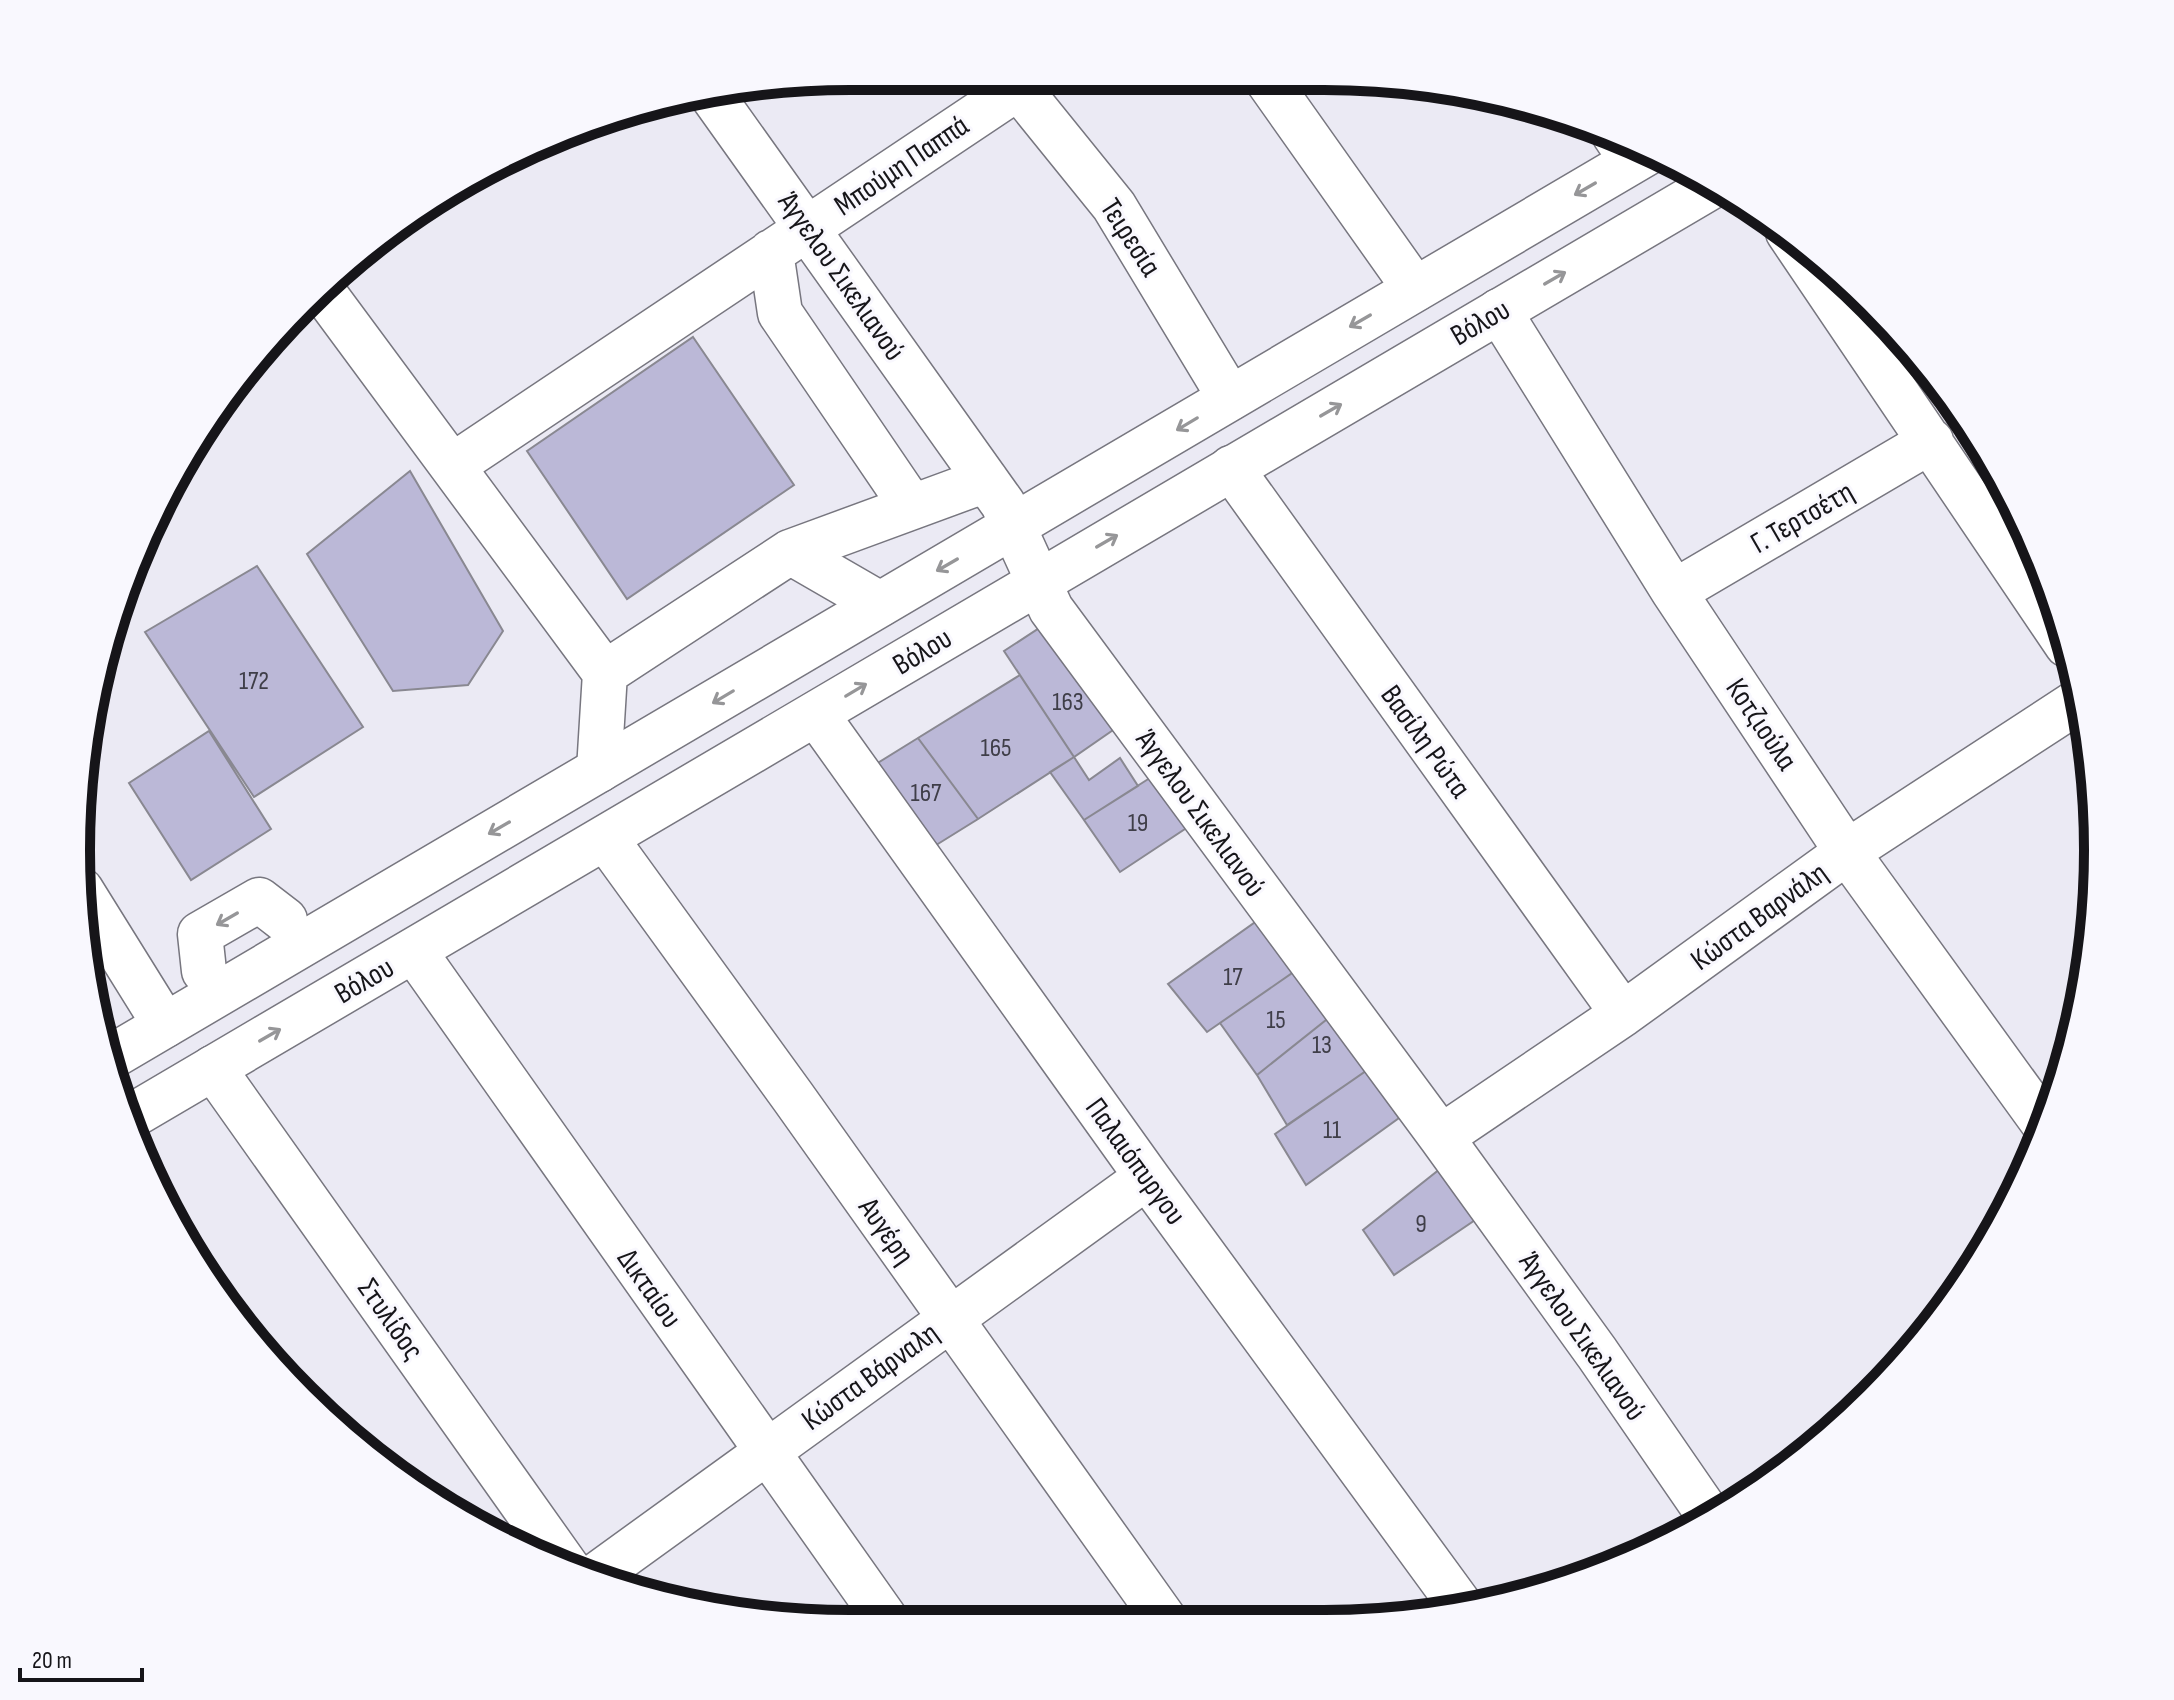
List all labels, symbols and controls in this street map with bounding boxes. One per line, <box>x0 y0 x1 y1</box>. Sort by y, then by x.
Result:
street label: Μπούμη Παππά <box>828 108 976 224</box>
one-way arrow <box>1573 182 1597 197</box>
street label: Άγγελου Σικελιανού <box>770 185 912 368</box>
street label: Τειρεσία <box>1092 192 1169 283</box>
one-way arrow <box>1543 270 1566 286</box>
street label: Βόλου <box>1445 292 1516 354</box>
one-way arrow <box>1349 313 1372 329</box>
one-way arrow <box>1319 402 1342 418</box>
one-way arrow <box>1176 416 1199 432</box>
street label: Γ. Τερτσέτη <box>1745 474 1860 562</box>
one-way arrow <box>1094 533 1118 548</box>
one-way arrow <box>936 557 959 573</box>
street label: Βόλου <box>887 620 958 683</box>
house number: 172 <box>239 666 269 697</box>
street label: Κοτζιούλα <box>1718 672 1805 778</box>
street label: Βασίλη Ρώτα <box>1372 678 1478 805</box>
one-way arrow <box>844 682 867 698</box>
house number: 163 <box>1052 687 1084 718</box>
one-way arrow <box>712 689 735 705</box>
street label: Άγγελου Σικελιανού <box>1128 723 1273 904</box>
house number: 165 <box>981 733 1011 764</box>
house number: 167 <box>911 778 942 809</box>
house number: 19 <box>1128 808 1148 839</box>
one-way arrow <box>488 821 511 837</box>
street label: Κώστα Βαρνάλη <box>1684 855 1835 978</box>
one-way arrow <box>216 911 239 927</box>
street label: Βόλου <box>329 950 400 1012</box>
house number: 17 <box>1223 962 1243 993</box>
house number: 15 <box>1266 1005 1286 1036</box>
one-way arrow <box>258 1027 281 1043</box>
house number: 13 <box>1312 1030 1332 1061</box>
street label: Παλαιόπυργου <box>1077 1091 1193 1232</box>
house number: 11 <box>1323 1115 1341 1146</box>
street label: Αυγέρη <box>850 1190 922 1272</box>
house number: 9 <box>1415 1209 1427 1240</box>
street label: Δικταίου <box>609 1242 689 1335</box>
street label: Άγγελου Σικελιανού <box>1511 1245 1653 1428</box>
street label: Στυλίδος <box>349 1272 431 1367</box>
street label: Κώστα Βάρναλη <box>795 1315 946 1438</box>
scale bar <box>20 1632 142 1682</box>
text: 20 m <box>32 1646 72 1675</box>

